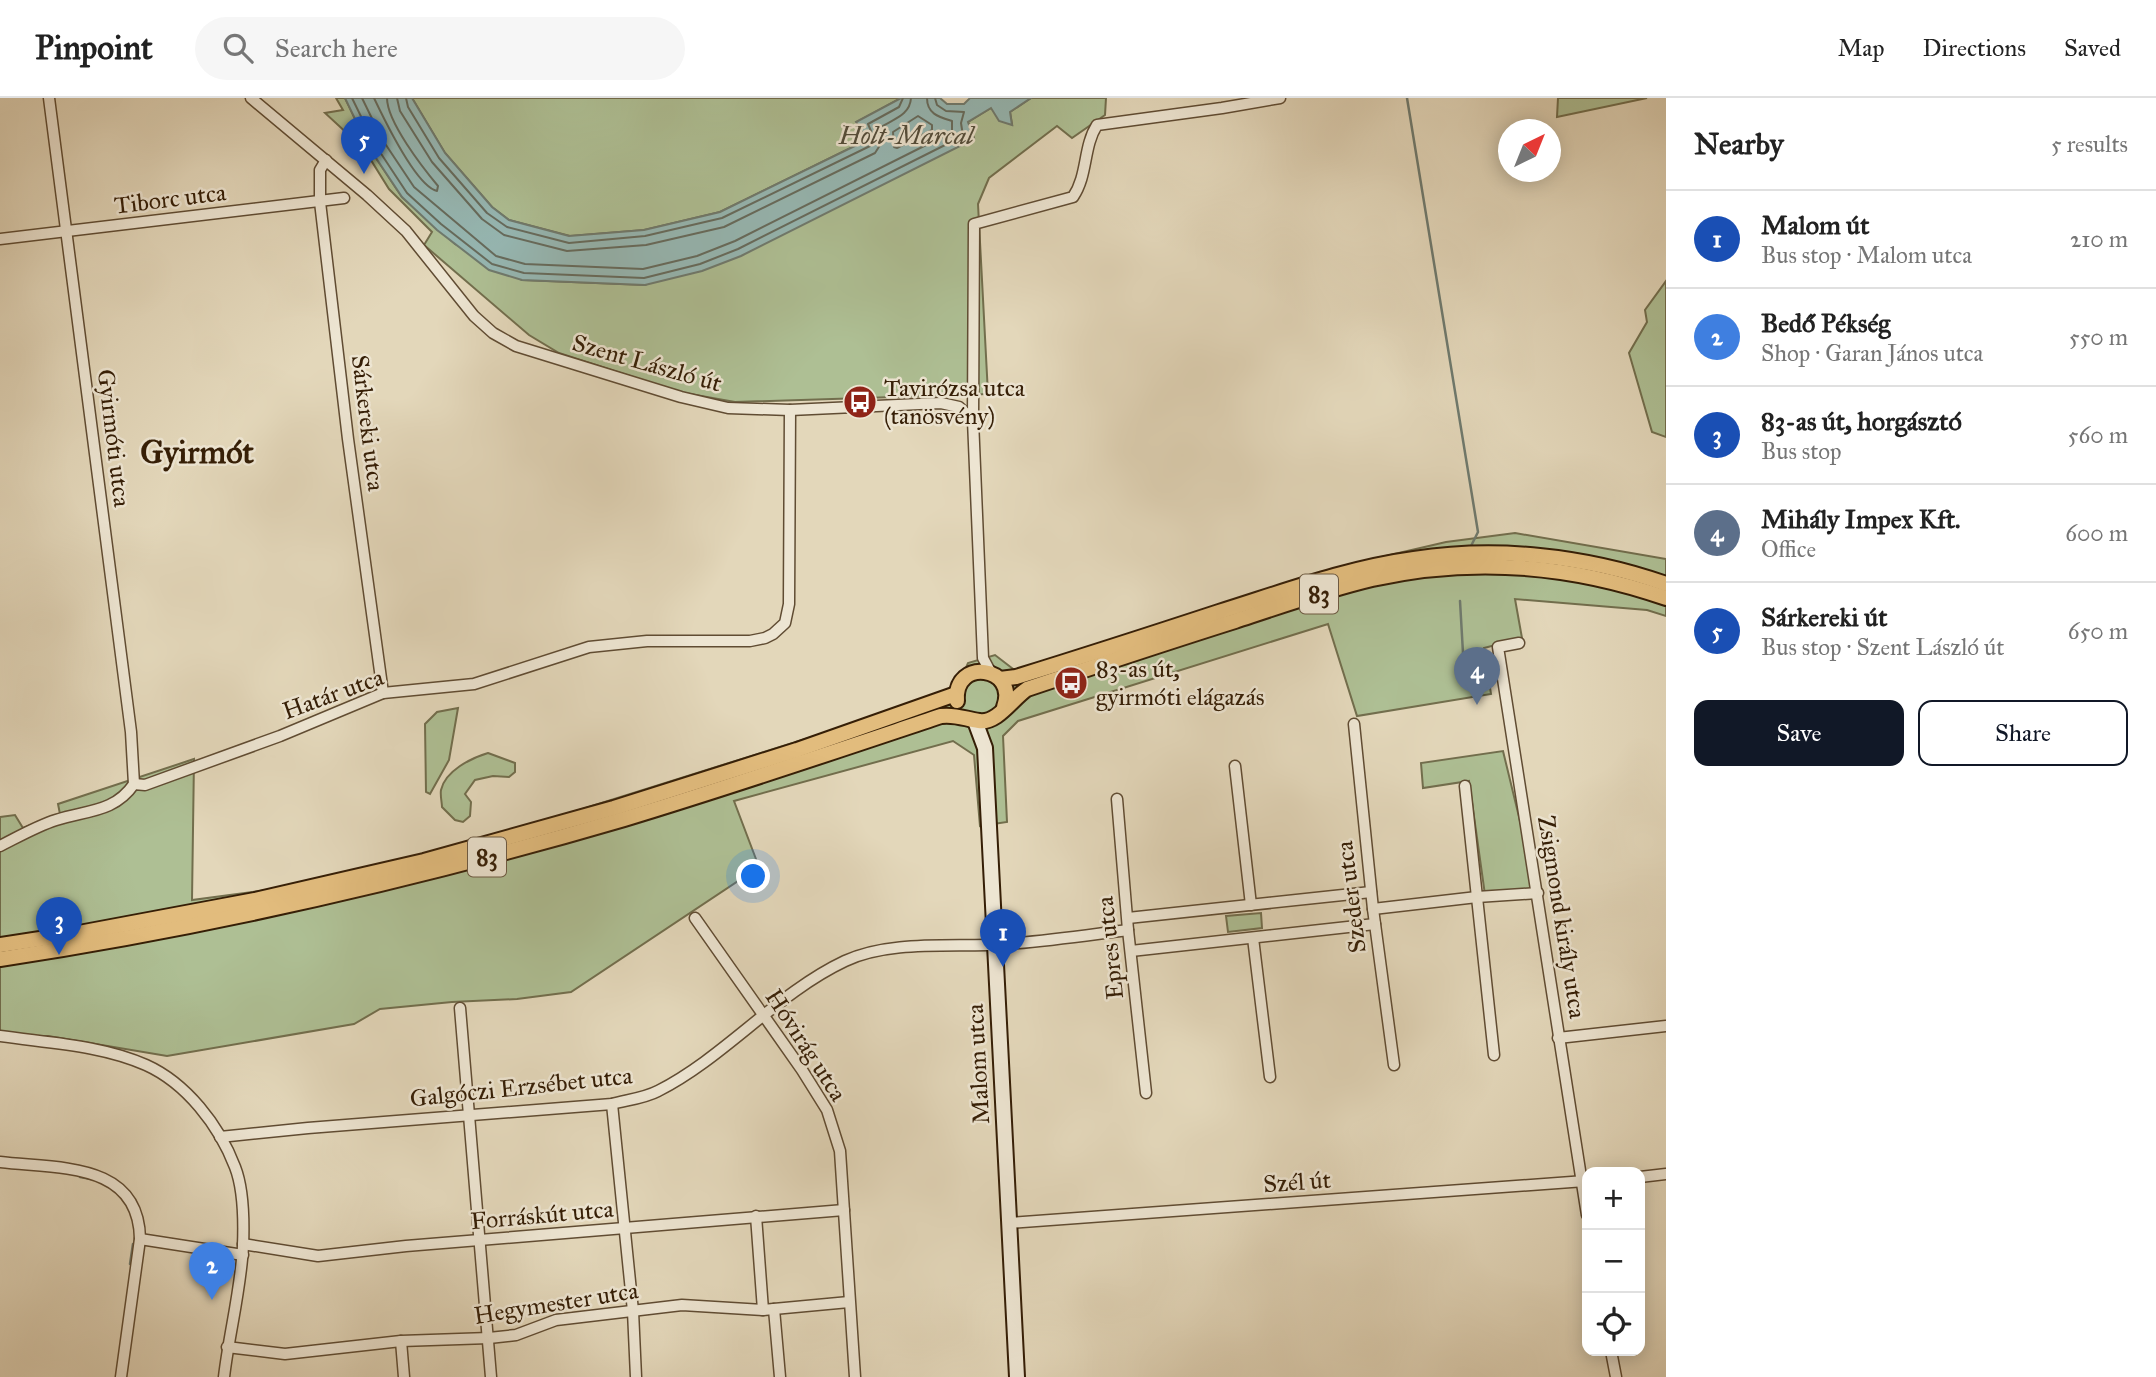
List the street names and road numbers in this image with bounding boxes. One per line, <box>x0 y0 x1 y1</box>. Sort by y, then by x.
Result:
street label: Tiborc utca <box>112 177 229 221</box>
street label: Szent László út <box>569 327 726 399</box>
street label: Sárkereki utca <box>345 353 391 494</box>
street label: Gyirmóti utca <box>91 367 137 509</box>
road number: 83 <box>1300 574 1338 614</box>
street label: Határ utca <box>278 662 388 726</box>
street label: Zsigmond király utca <box>1531 813 1593 1021</box>
road number: 83 <box>468 838 506 876</box>
street label: Szeder utca <box>1329 838 1373 955</box>
street label: Epres utca <box>1090 894 1130 1001</box>
street label: Hóvirág utca <box>759 983 854 1107</box>
street label: Malom utca <box>960 1002 996 1125</box>
street label: Galgóczi Erzsébet utca <box>408 1060 635 1114</box>
street label: Szél út <box>1262 1165 1332 1199</box>
street label: Forráskút utca <box>469 1194 616 1236</box>
street label: Hegymester utca <box>472 1275 641 1331</box>

